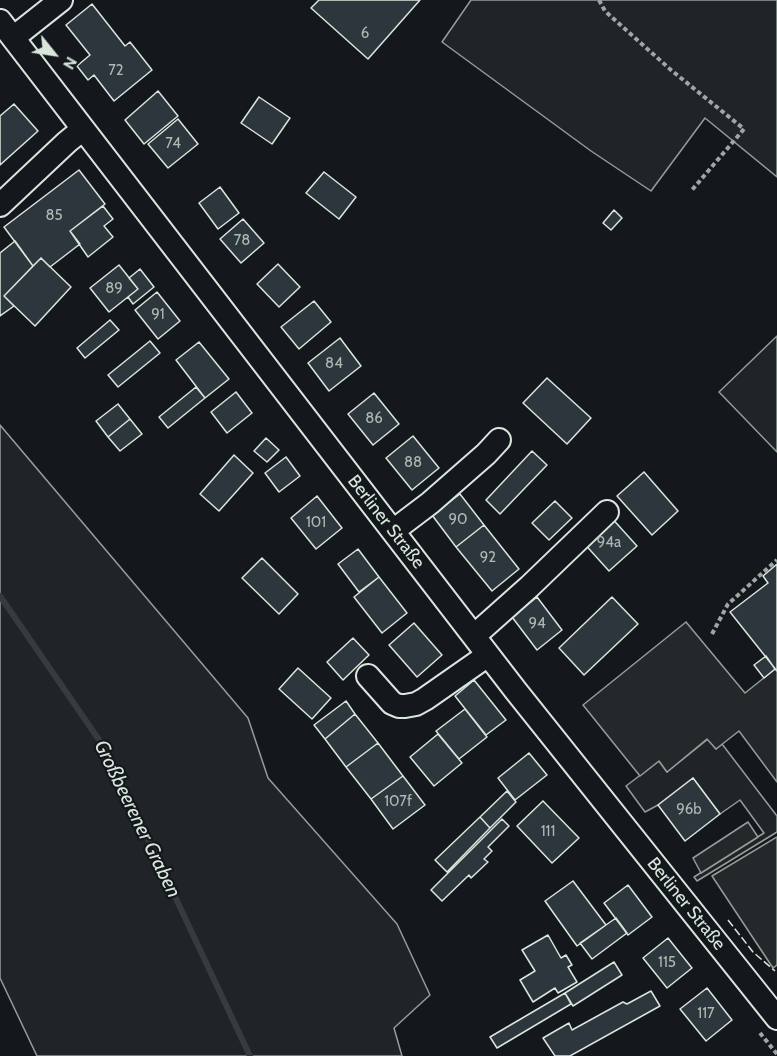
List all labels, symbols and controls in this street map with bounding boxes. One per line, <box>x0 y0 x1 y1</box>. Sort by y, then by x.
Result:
north arrow <box>24 24 84 84</box>
house number: 6 <box>361 25 369 43</box>
text: N <box>59 54 81 73</box>
house number: 72 <box>108 62 124 80</box>
house number: 74 <box>165 135 181 153</box>
house number: 85 <box>45 207 63 225</box>
house number: 78 <box>234 232 250 250</box>
house number: 89 <box>105 280 123 298</box>
house number: 91 <box>151 306 165 324</box>
house number: 84 <box>325 355 343 373</box>
house number: 86 <box>365 410 383 428</box>
house number: 88 <box>404 454 422 472</box>
street label: Berliner Straße <box>343 471 429 573</box>
house number: 90 <box>449 511 467 529</box>
house number: 101 <box>306 514 326 532</box>
house number: 94a <box>597 534 621 552</box>
house number: 92 <box>480 549 496 567</box>
house number: 94 <box>528 615 546 633</box>
water label: Großbeerener Graben <box>89 736 185 902</box>
house number: 107f <box>384 793 412 811</box>
house number: 96b <box>676 801 702 819</box>
house number: 111 <box>541 823 555 841</box>
street label: Berliner Straße <box>642 853 730 955</box>
house number: 115 <box>658 954 676 972</box>
house number: 117 <box>697 1005 715 1023</box>

